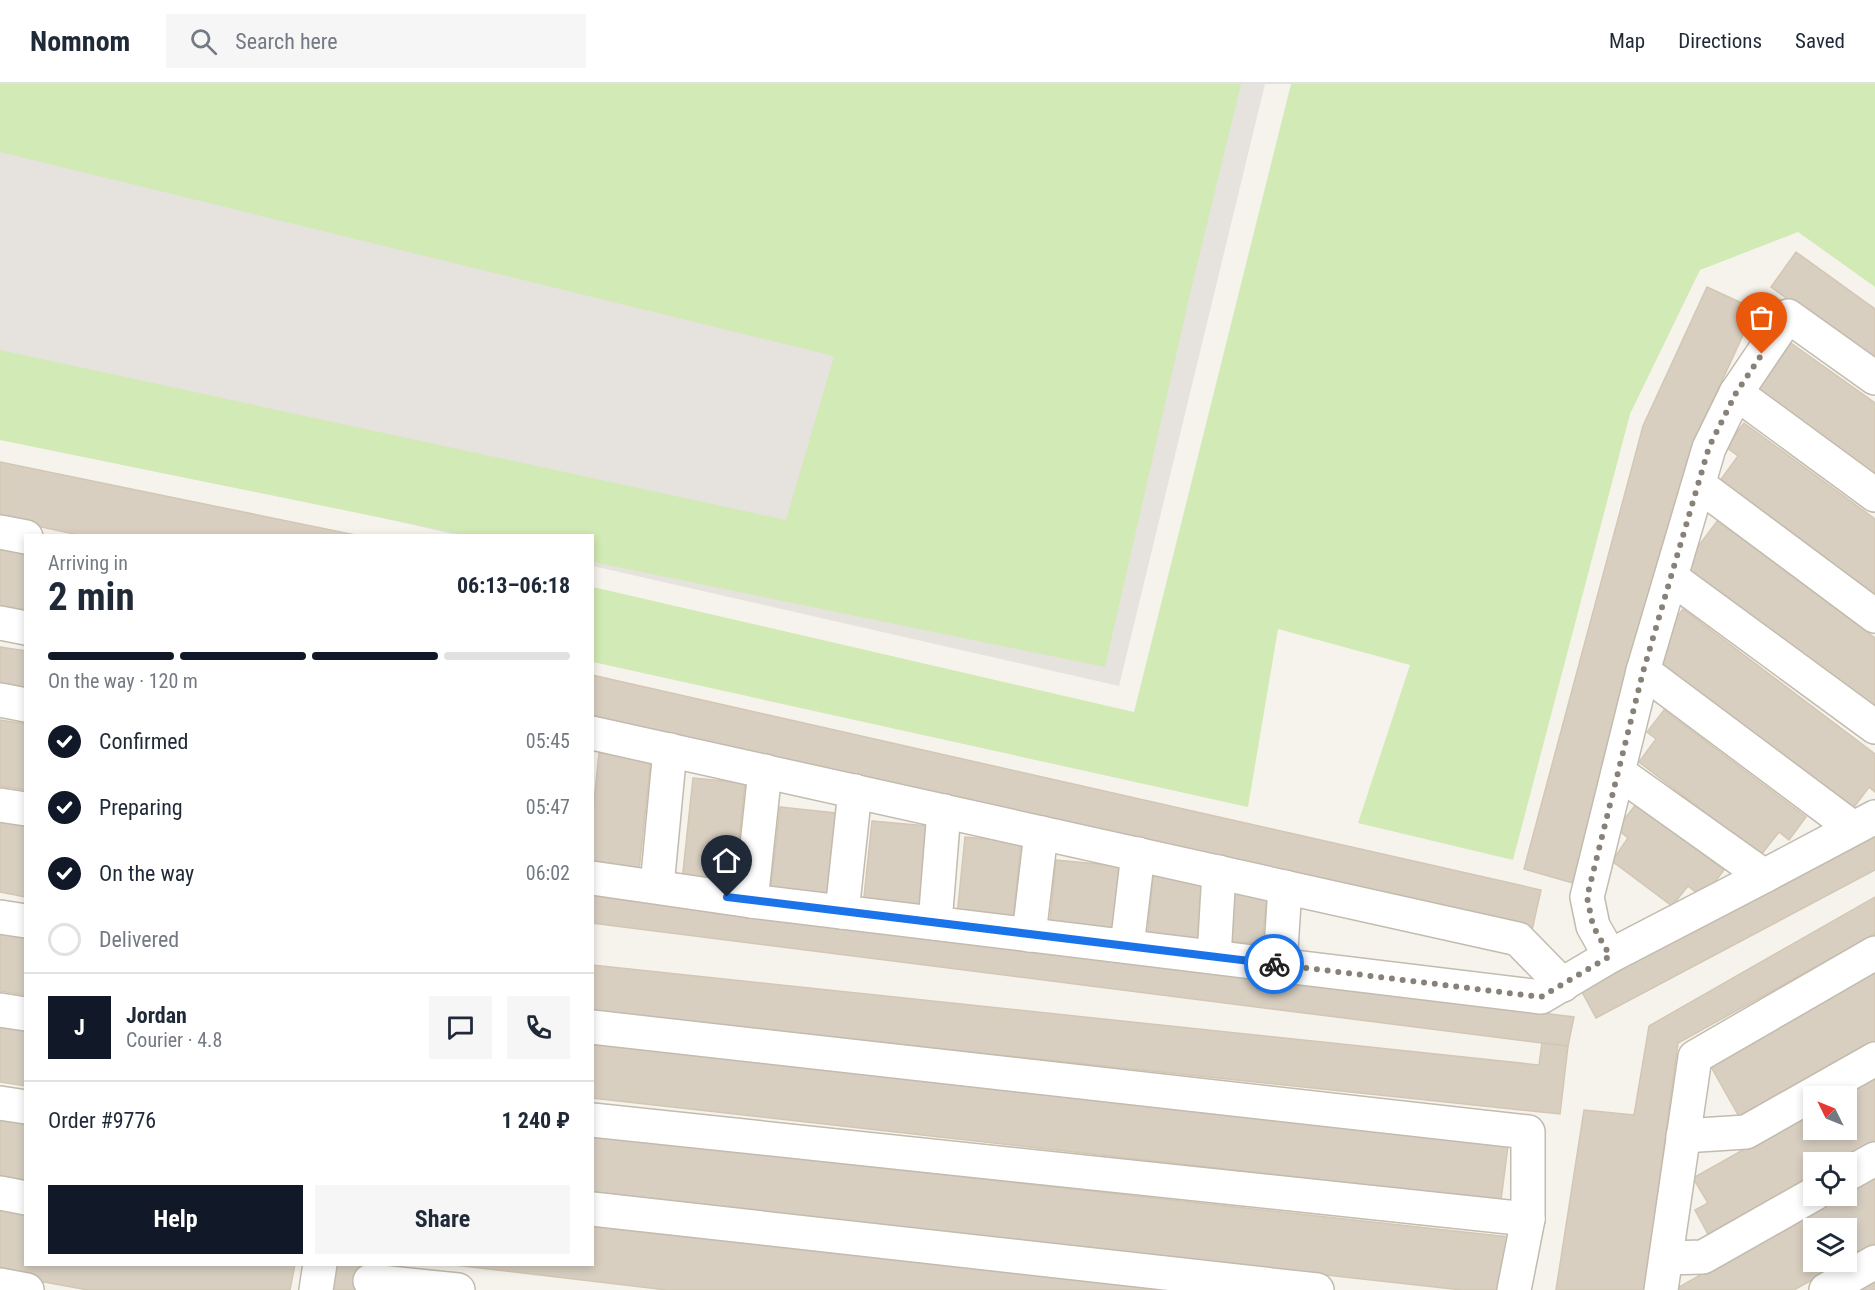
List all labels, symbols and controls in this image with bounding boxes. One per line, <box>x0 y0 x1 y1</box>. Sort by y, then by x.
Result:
search box <box>166 14 586 68</box>
text: Nomnom <box>30 25 130 58</box>
icon: search <box>187 25 220 58</box>
text: Search here <box>235 29 338 54</box>
text: Map <box>1609 29 1645 53</box>
text: Directions <box>1678 29 1762 53</box>
text: Saved <box>1795 29 1845 53</box>
pin <box>1736 292 1787 354</box>
icon: bag <box>1745 301 1778 334</box>
text: Arriving in <box>48 551 128 575</box>
text: 06:13–06:18 <box>457 573 570 598</box>
text: 2 min <box>48 574 135 620</box>
text: On the way · 120 m <box>48 669 198 693</box>
icon: check <box>48 725 81 758</box>
text: Confirmed <box>99 729 188 754</box>
text: 05:45 <box>526 729 570 753</box>
icon: check <box>48 791 81 824</box>
text: Preparing <box>99 795 183 820</box>
text: 05:47 <box>526 795 570 819</box>
pin <box>701 835 752 897</box>
icon: home <box>710 844 743 877</box>
icon: check <box>48 857 81 890</box>
text: On the way <box>99 861 194 886</box>
text: 06:02 <box>526 861 570 885</box>
text: Delivered <box>99 927 179 952</box>
courier <box>1244 934 1304 994</box>
icon: bike <box>1258 948 1291 981</box>
button: chat <box>429 996 492 1059</box>
button: phone <box>507 996 570 1059</box>
text: Jordan <box>126 1003 187 1028</box>
text: J <box>74 1015 85 1040</box>
text: Courier · 4.8 <box>126 1028 222 1052</box>
north arrow <box>1803 1086 1857 1140</box>
map controls <box>1803 1086 1857 1272</box>
text: Order #9776 <box>48 1108 156 1133</box>
text: 1 240 ₽ <box>502 1108 570 1133</box>
button: locate <box>1803 1152 1857 1206</box>
button: Help <box>48 1185 303 1254</box>
button: Share <box>315 1185 570 1254</box>
button: layers <box>1803 1218 1857 1272</box>

